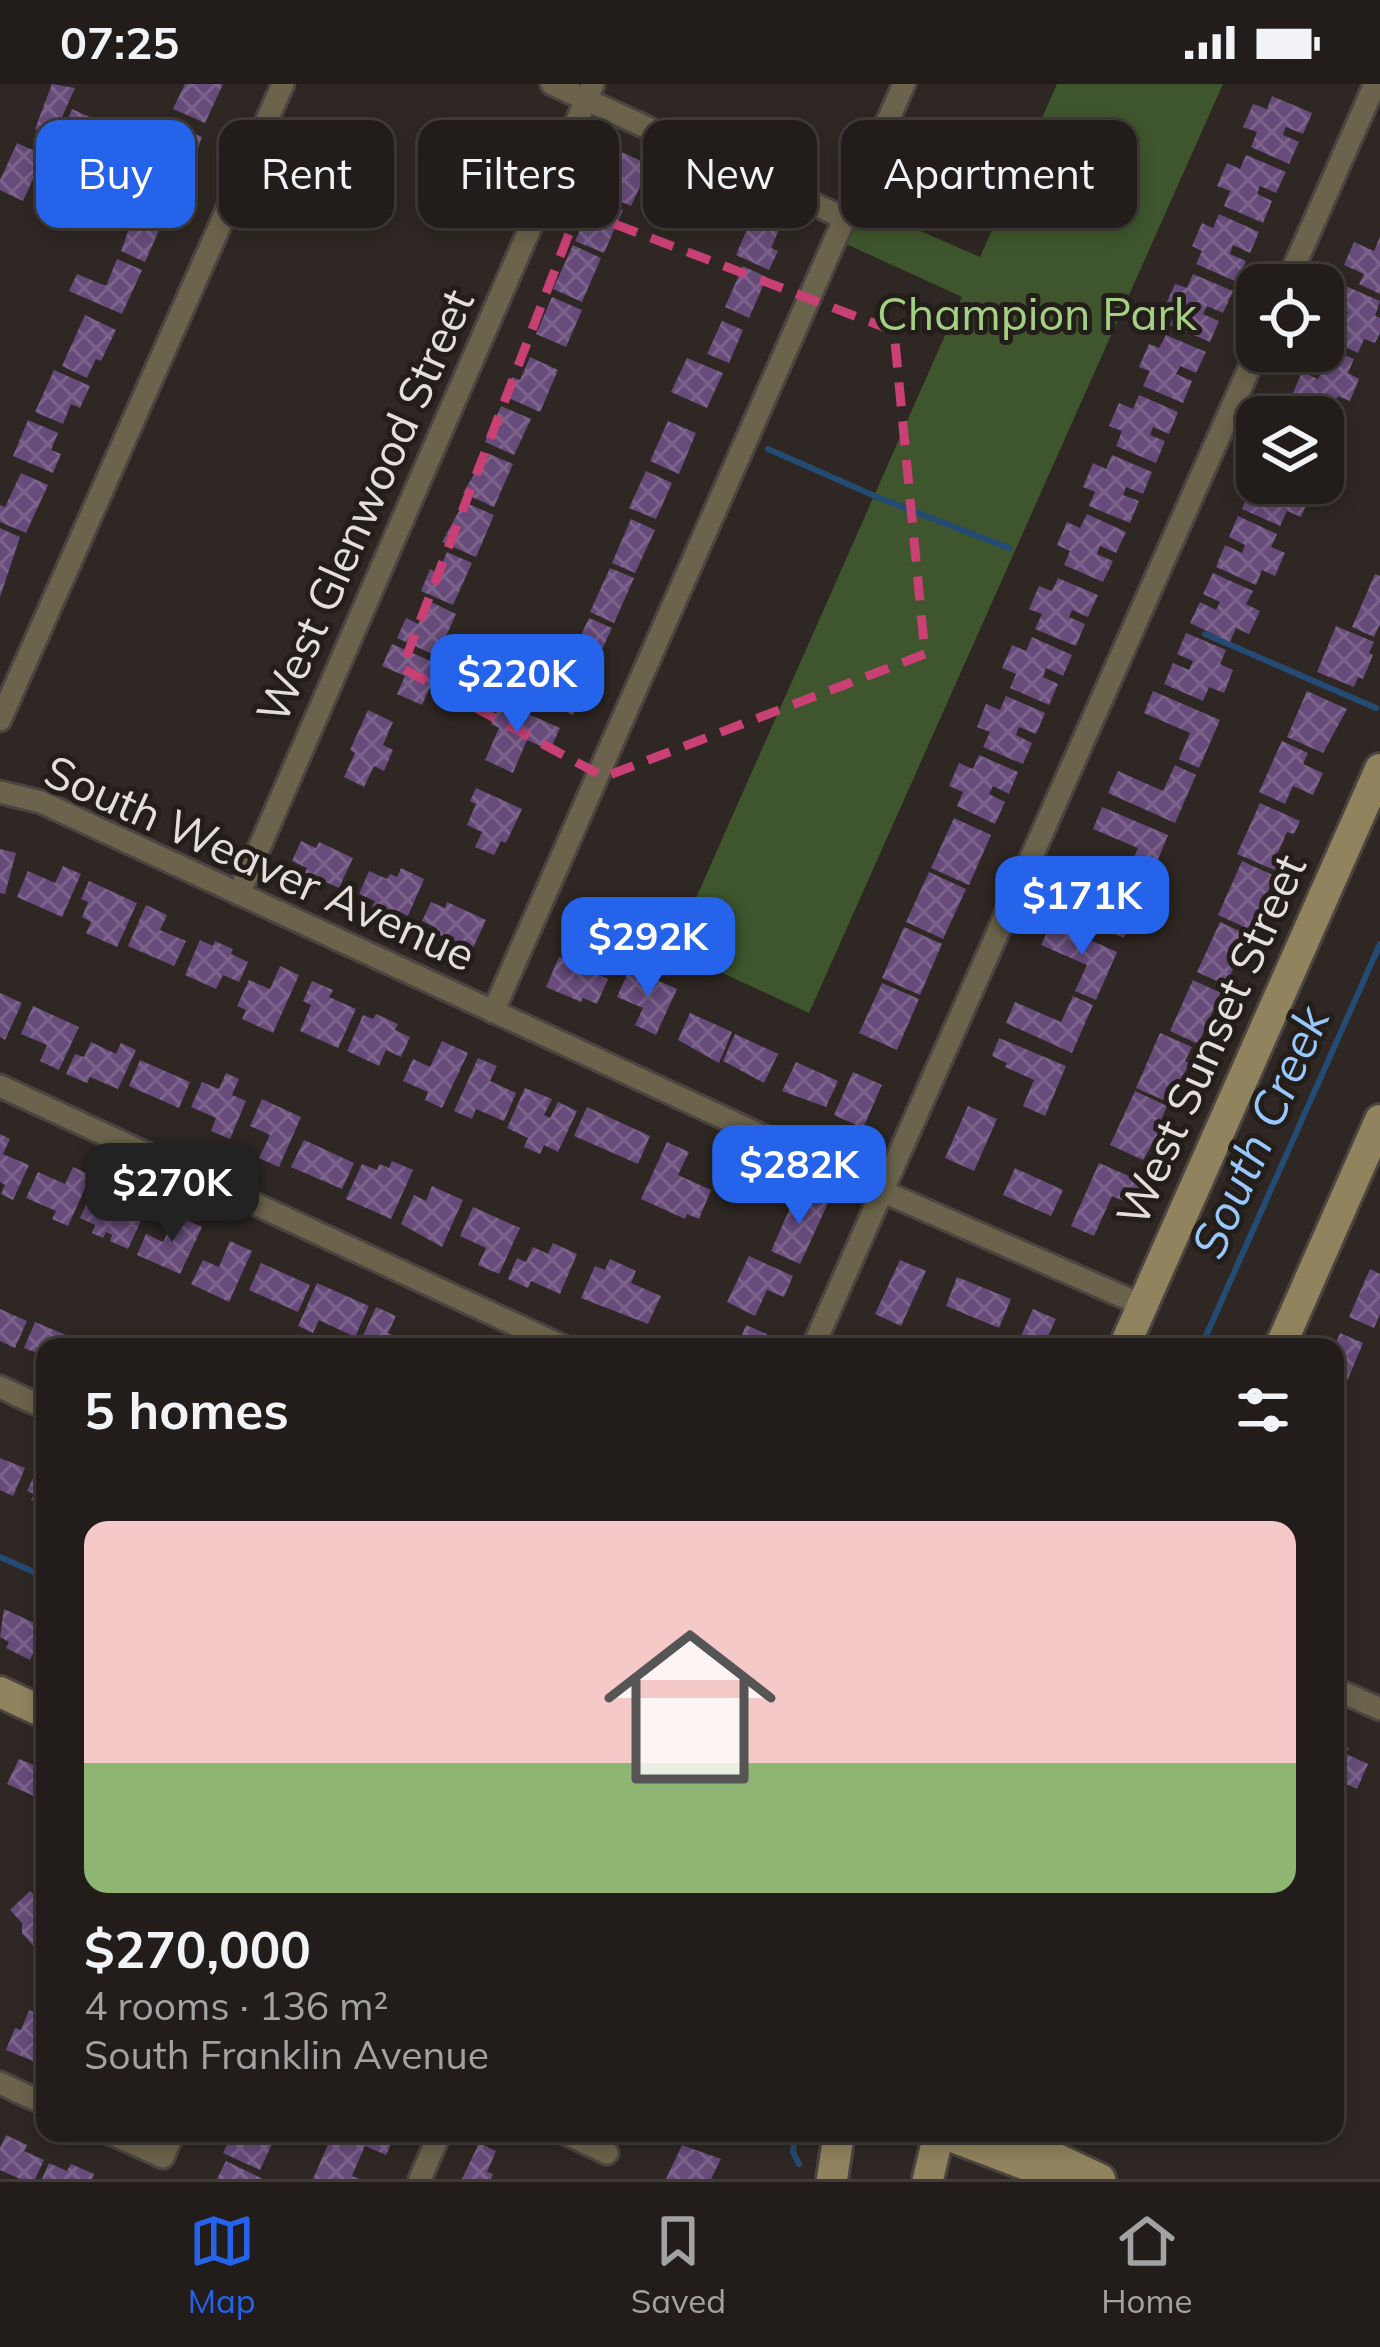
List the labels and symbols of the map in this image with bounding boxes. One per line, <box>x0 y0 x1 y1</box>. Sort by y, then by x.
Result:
street label: West Glenwood Street <box>243 280 485 731</box>
park label: Champion Park <box>877 285 1198 341</box>
pin: $220K <box>433 634 601 736</box>
street label: South Weaver Avenue <box>37 742 484 982</box>
street label: West Sunset Street <box>1103 845 1317 1234</box>
pin: $171K <box>998 856 1166 958</box>
pin: $292K <box>564 897 732 999</box>
water label: South Creek <box>1177 995 1342 1267</box>
pin: $282K <box>715 1125 883 1227</box>
pin: $270K <box>88 1143 256 1245</box>

